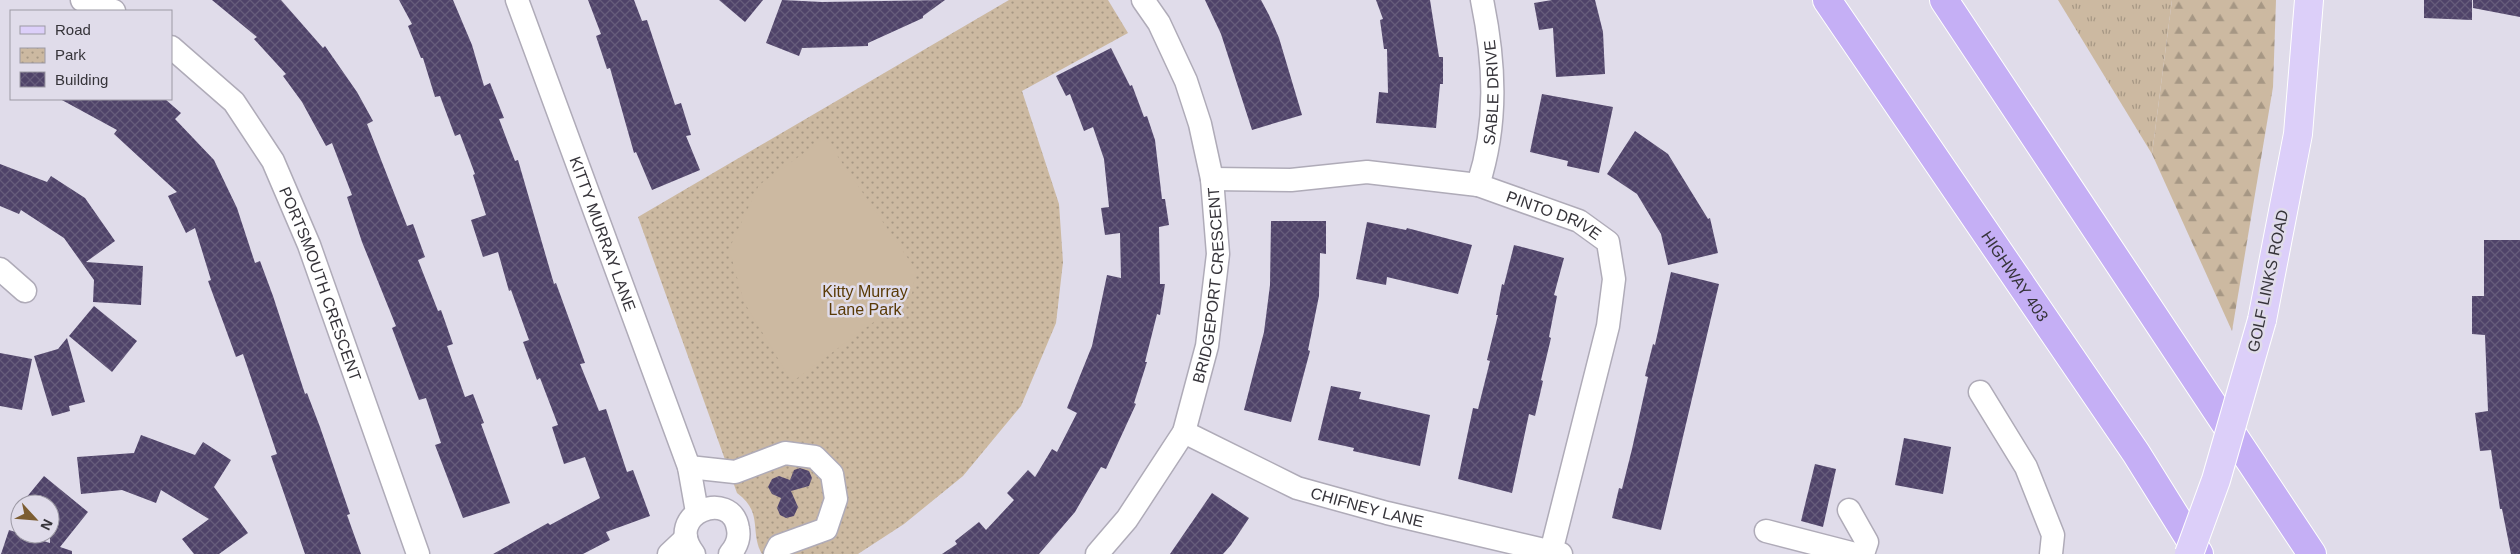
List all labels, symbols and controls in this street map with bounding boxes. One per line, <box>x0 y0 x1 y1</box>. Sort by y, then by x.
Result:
legend <box>10 10 172 100</box>
text: Road <box>55 21 91 38</box>
street label: SABLE DRIVE <box>1480 39 1501 146</box>
text: Park <box>55 46 86 63</box>
text: Building <box>55 71 108 88</box>
street label: KITTY MURRAY LANE <box>567 154 639 313</box>
street label: PORTSMOUTH CRESCENT <box>276 184 365 383</box>
street label: BRIDGEPORT CRESCENT <box>1189 186 1227 385</box>
street label: PINTO DRIVE <box>1504 187 1605 243</box>
street label: GOLF LINKS ROAD <box>2245 208 2291 354</box>
street label: HIGHWAY 403 <box>1978 228 2052 324</box>
park label: Kitty Murray Lane Park <box>822 283 908 318</box>
street label: CHIFNEY LANE <box>1309 484 1426 530</box>
north arrow <box>10 494 60 544</box>
text: N <box>37 517 56 533</box>

